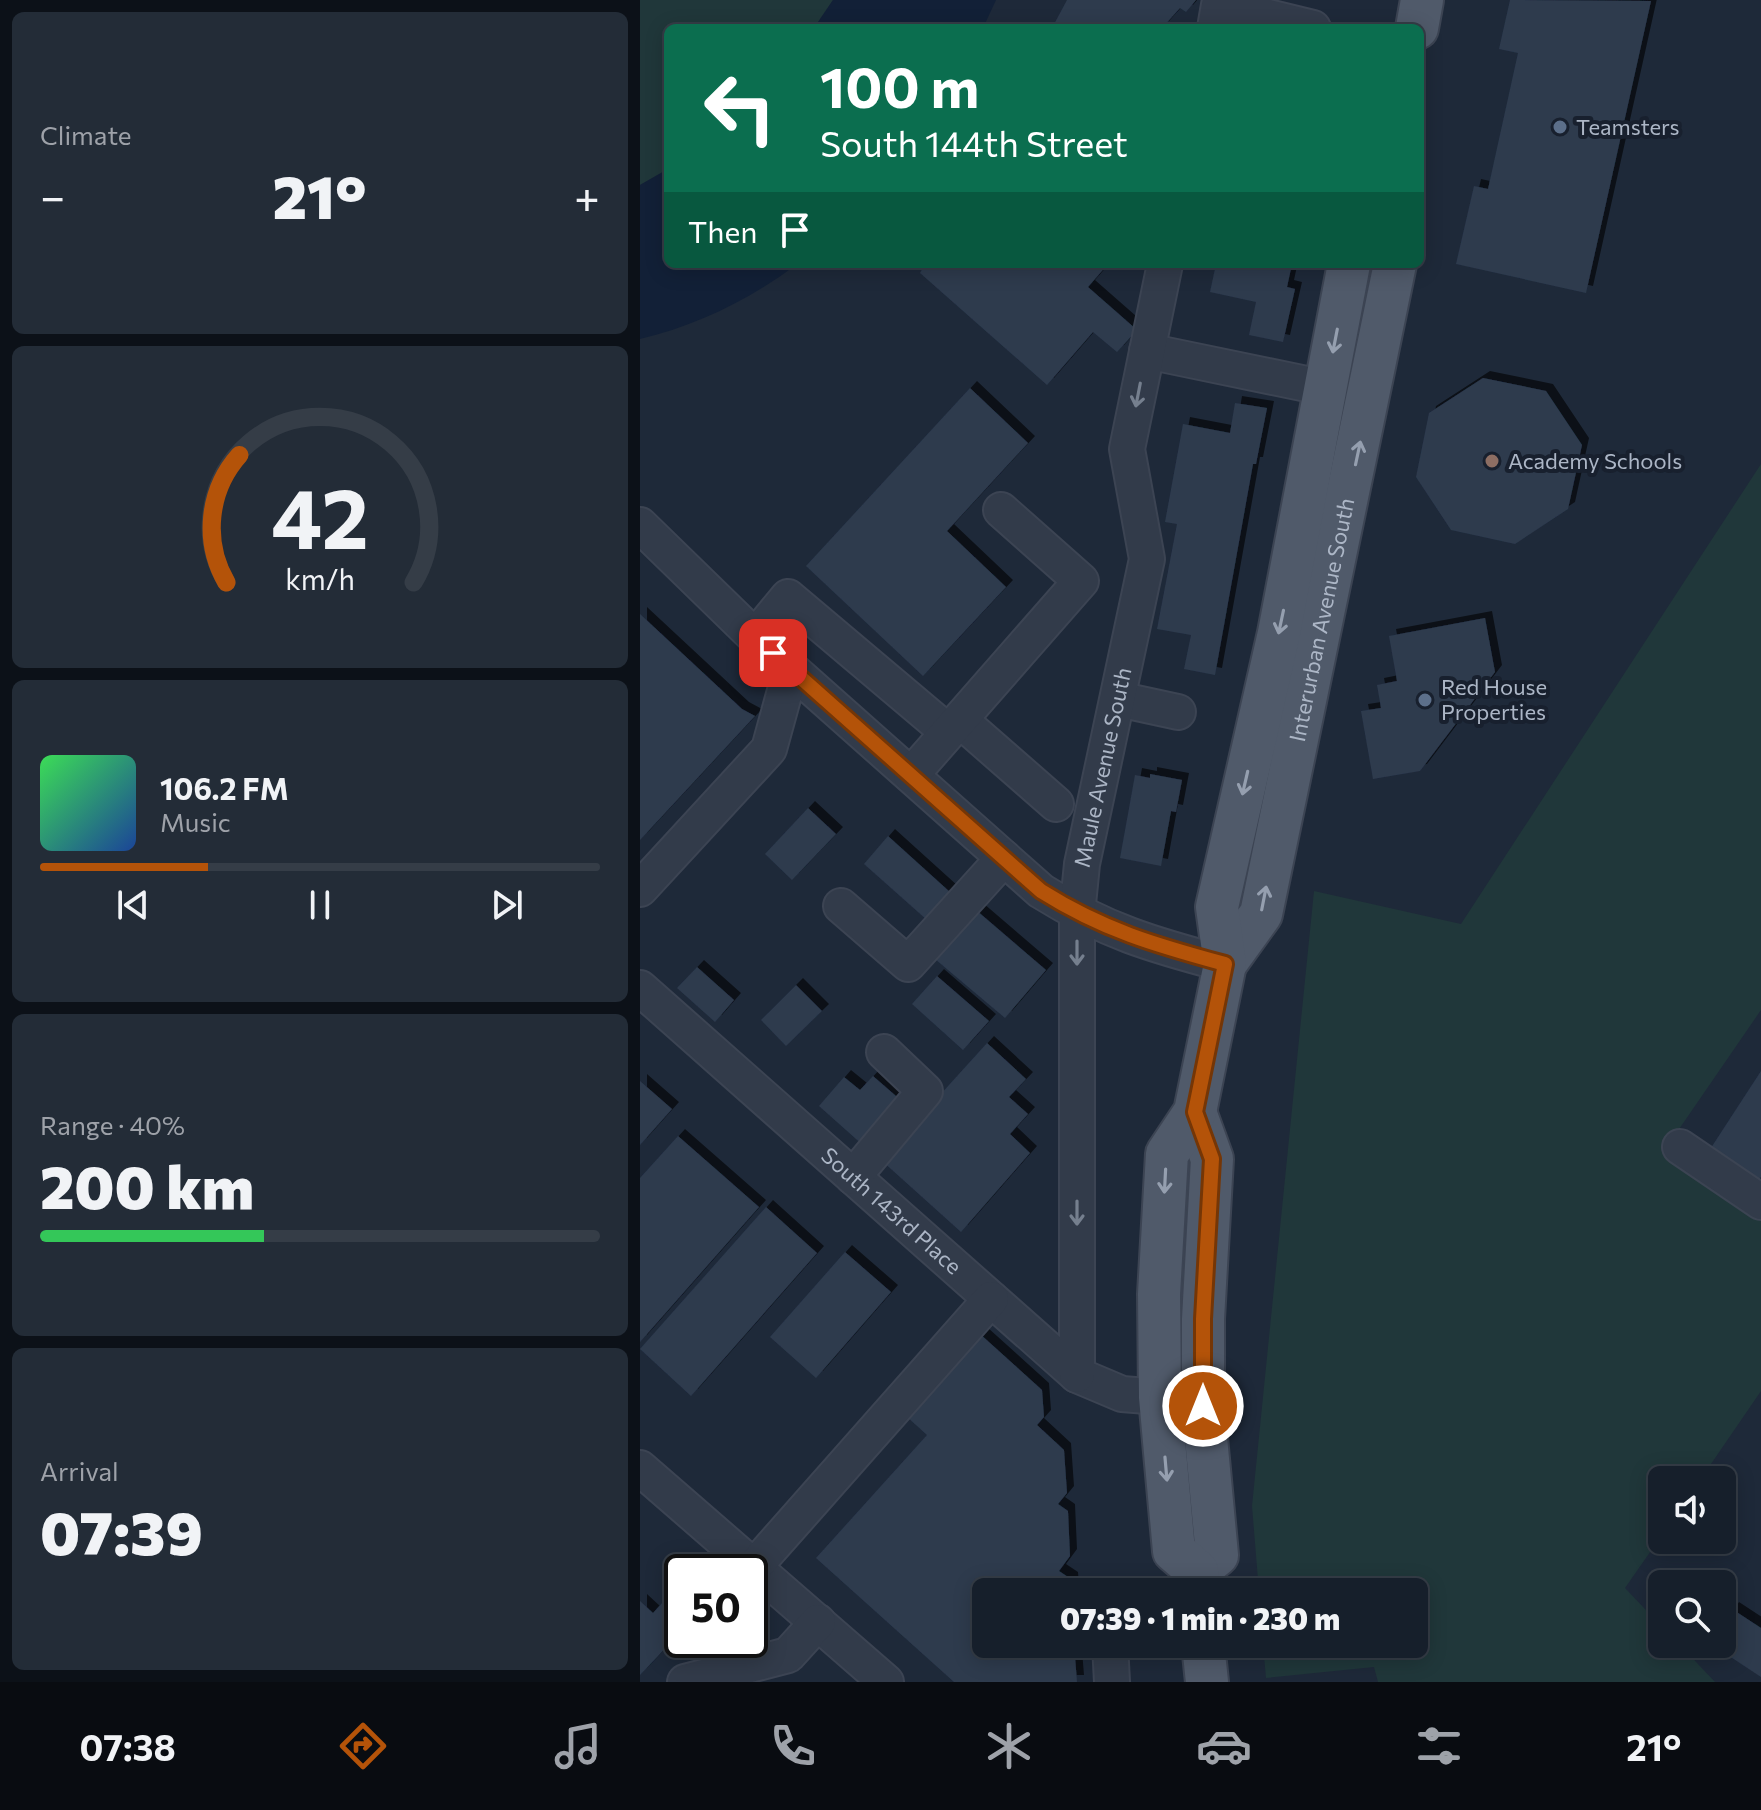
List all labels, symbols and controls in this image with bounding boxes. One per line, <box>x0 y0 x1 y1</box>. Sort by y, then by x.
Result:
text: 100 m <box>820 51 979 120</box>
icon: left <box>688 56 792 160</box>
place label: Teamsters <box>1576 113 1680 140</box>
marker: Teamsters <box>1551 118 1569 136</box>
text: Climate <box>40 119 132 150</box>
text: South 144th Street <box>820 120 1128 164</box>
text: 21° <box>272 158 367 231</box>
text: − <box>40 168 65 222</box>
text: + <box>574 168 600 222</box>
icon: arrive <box>773 208 817 252</box>
text: Then <box>688 212 757 249</box>
one-way arrow <box>1326 327 1341 353</box>
one-way arrow <box>1130 382 1145 408</box>
one-way arrow <box>1351 441 1366 466</box>
place label: Academy Schools <box>1508 447 1682 474</box>
marker: Academy Schools <box>1483 452 1501 470</box>
text: 42 <box>271 464 369 566</box>
street label: Interurban Avenue South <box>1283 495 1359 744</box>
text: km/h <box>285 561 355 596</box>
one-way arrow <box>1273 609 1288 634</box>
pin <box>739 619 807 687</box>
icon: arrive <box>751 631 795 675</box>
street label: Maule Avenue South <box>1068 665 1137 870</box>
place label: Red House Properties <box>1441 673 1547 725</box>
marker: Red House Properties <box>1416 691 1434 709</box>
text: 106.2 FM <box>160 769 289 806</box>
one-way arrow <box>1237 769 1252 795</box>
text: Music <box>160 806 231 837</box>
icon: previous <box>111 883 155 927</box>
icon: pause <box>298 883 342 927</box>
icon: next <box>485 883 529 927</box>
one-way arrow <box>1257 886 1272 912</box>
one-way arrow <box>1069 939 1085 966</box>
text: Range · 40% <box>40 1109 185 1140</box>
street label: South 143rd Place <box>816 1141 968 1280</box>
text: 200 km <box>40 1148 254 1221</box>
one-way arrow <box>1158 1167 1173 1194</box>
one-way arrow <box>1069 1199 1085 1226</box>
position arrow <box>1161 1364 1245 1448</box>
text: Arrival <box>40 1455 119 1486</box>
one-way arrow <box>1159 1455 1174 1482</box>
map controls <box>1648 1466 1736 1658</box>
button: sound <box>1648 1466 1736 1554</box>
text: 07:39 <box>40 1494 203 1567</box>
speed limit sign: 50 <box>664 1554 768 1658</box>
button: search <box>1648 1570 1736 1658</box>
text: 07:39 · 1 min · 230 m <box>1060 1599 1340 1636</box>
icon: directions <box>335 1718 391 1774</box>
icon: music <box>550 1718 606 1774</box>
icon: phone <box>765 1718 821 1774</box>
icon: climate <box>981 1718 1037 1774</box>
icon: car <box>1196 1718 1252 1774</box>
icon: filters <box>1411 1718 1467 1774</box>
text: 07:38 <box>80 1724 176 1768</box>
text: 21° <box>1626 1724 1681 1768</box>

